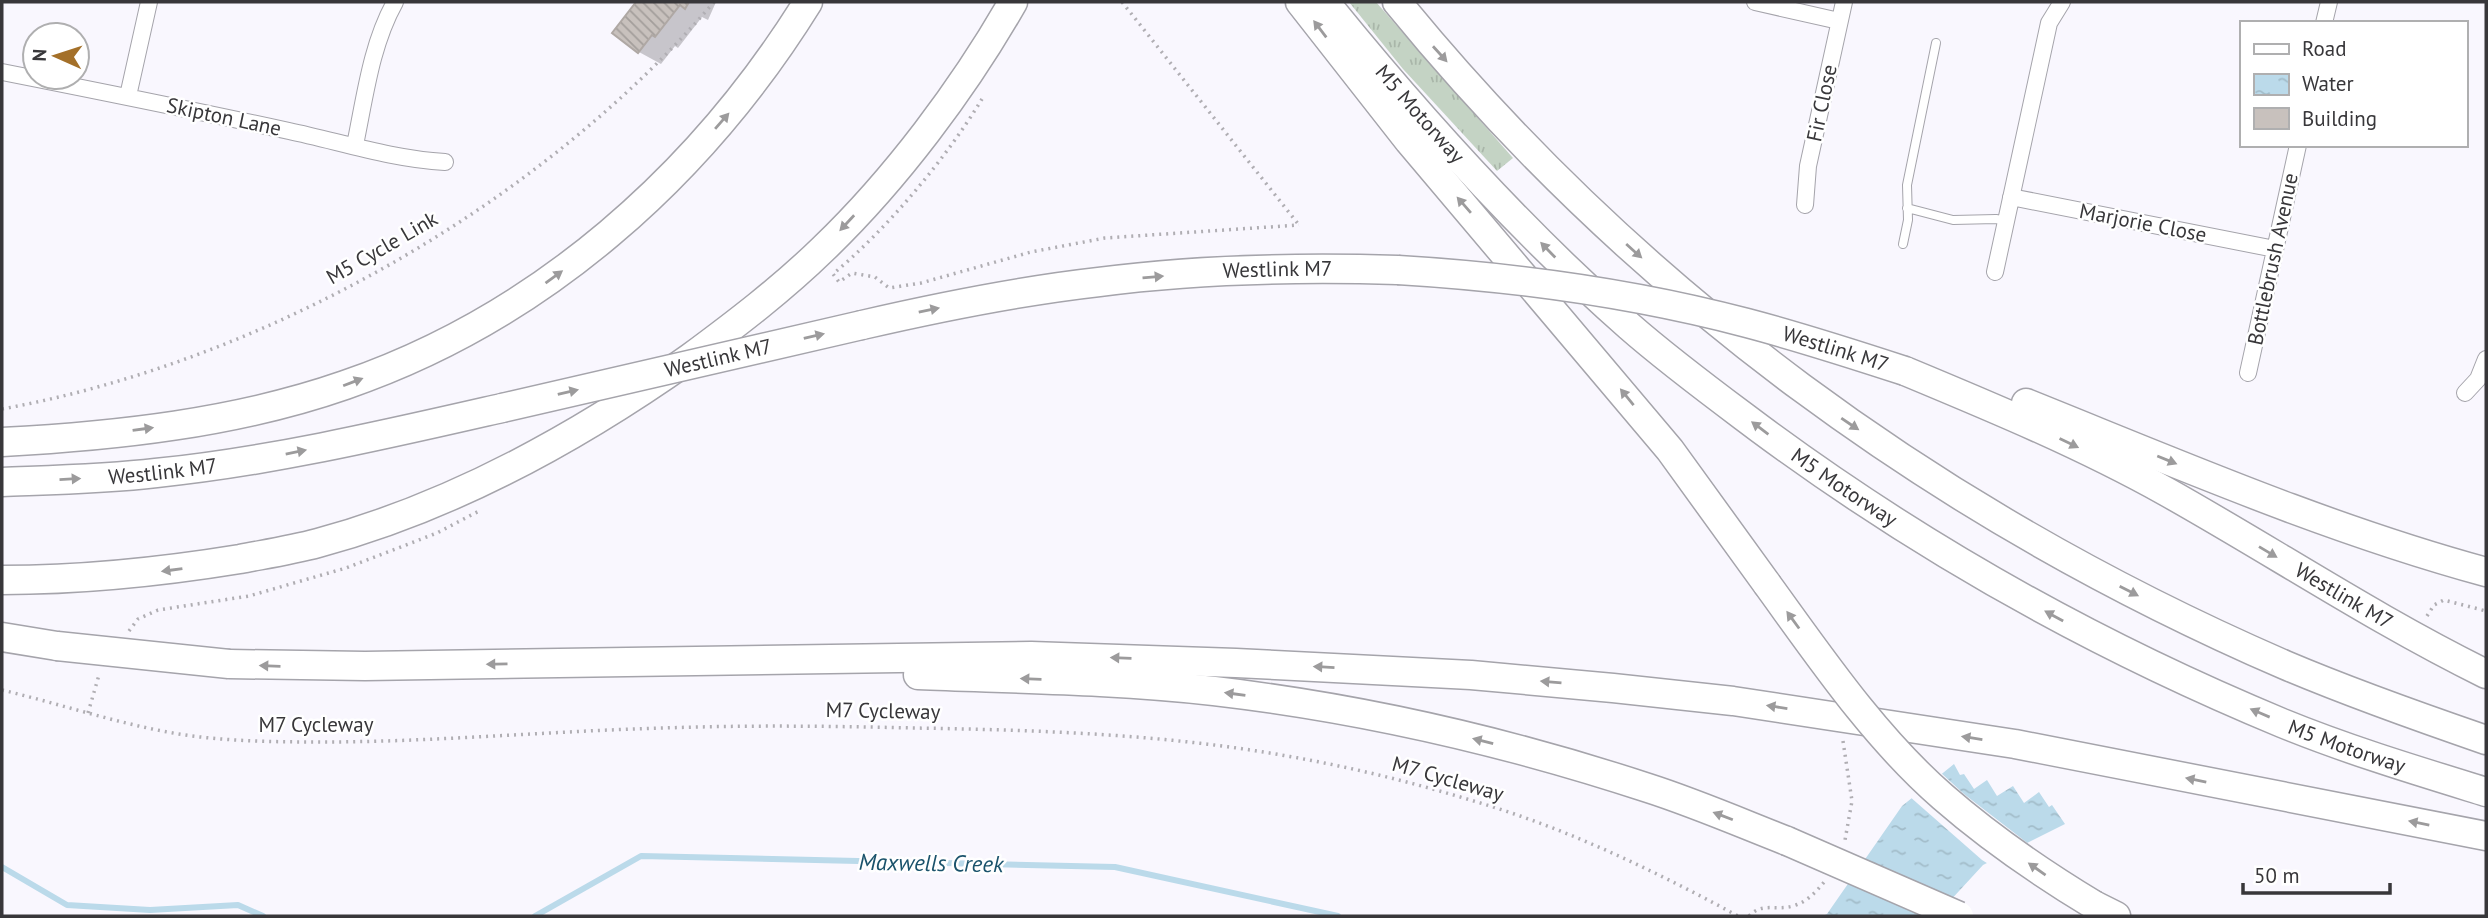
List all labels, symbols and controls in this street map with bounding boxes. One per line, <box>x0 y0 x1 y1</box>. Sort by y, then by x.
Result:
one-way arrow <box>1313 20 1328 38</box>
north arrow <box>21 21 91 91</box>
legend <box>2240 21 2467 147</box>
text: Road <box>2302 35 2346 62</box>
one-way arrow <box>1432 45 1448 62</box>
text: N <box>27 48 51 62</box>
street label: M5 Motorway <box>1370 59 1471 169</box>
street label: Fir Close <box>1800 62 1843 144</box>
text: Water <box>2302 70 2354 97</box>
street label: Skipton Lane <box>164 91 284 142</box>
text: Building <box>2302 105 2377 132</box>
one-way arrow <box>714 112 730 130</box>
street label: Bottlebrush Avenue <box>2241 170 2304 347</box>
one-way arrow <box>1457 197 1472 214</box>
street label: Marjorie Close <box>2077 197 2209 248</box>
street label: M5 Cycle Link <box>321 205 442 290</box>
one-way arrow <box>840 214 856 231</box>
one-way arrow <box>1540 242 1557 259</box>
one-way arrow <box>1625 243 1643 259</box>
street label: Westlink M7 <box>1222 255 1332 284</box>
one-way arrow <box>545 270 563 284</box>
one-way arrow <box>1143 271 1165 282</box>
one-way arrow <box>918 304 940 315</box>
street label: Westlink M7 <box>1780 320 1892 378</box>
one-way arrow <box>803 330 825 341</box>
street label: Westlink M7 <box>662 332 775 383</box>
one-way arrow <box>342 377 363 388</box>
one-way arrow <box>557 387 579 398</box>
one-way arrow <box>1620 389 1635 406</box>
one-way arrow <box>1841 417 1859 431</box>
one-way arrow <box>1750 421 1769 435</box>
one-way arrow <box>132 424 154 435</box>
one-way arrow <box>2058 437 2079 448</box>
street label: M5 Motorway <box>1786 442 1903 533</box>
one-way arrow <box>285 447 307 458</box>
street label: Westlink M7 <box>107 452 219 490</box>
one-way arrow <box>2157 454 2178 465</box>
one-way arrow <box>59 474 81 485</box>
one-way arrow <box>2258 546 2277 558</box>
street label: Westlink M7 <box>2290 556 2398 635</box>
one-way arrow <box>161 565 183 576</box>
one-way arrow <box>2119 585 2139 596</box>
one-way arrow <box>2045 610 2064 622</box>
one-way arrow <box>1787 611 1801 629</box>
one-way arrow <box>1110 652 1132 663</box>
one-way arrow <box>486 658 508 670</box>
one-way arrow <box>259 660 281 671</box>
one-way arrow <box>1313 661 1335 672</box>
one-way arrow <box>1020 673 1042 684</box>
one-way arrow <box>1540 676 1562 687</box>
one-way arrow <box>1224 688 1246 699</box>
street label: M7 Cycleway <box>825 696 941 725</box>
one-way arrow <box>1766 702 1788 713</box>
one-way arrow <box>2249 708 2270 719</box>
street label: M7 Cycleway <box>259 711 374 738</box>
street label: M5 Motorway <box>2284 713 2409 779</box>
one-way arrow <box>1961 732 1983 743</box>
one-way arrow <box>1472 735 1494 746</box>
street label: M7 Cycleway <box>1389 750 1507 807</box>
one-way arrow <box>2185 774 2207 785</box>
one-way arrow <box>1713 810 1734 821</box>
one-way arrow <box>2408 817 2430 828</box>
water label: Maxwells Creek <box>858 847 1005 878</box>
scale bar <box>2243 852 2390 896</box>
one-way arrow <box>2028 862 2046 876</box>
text: 50 m <box>2254 862 2300 889</box>

